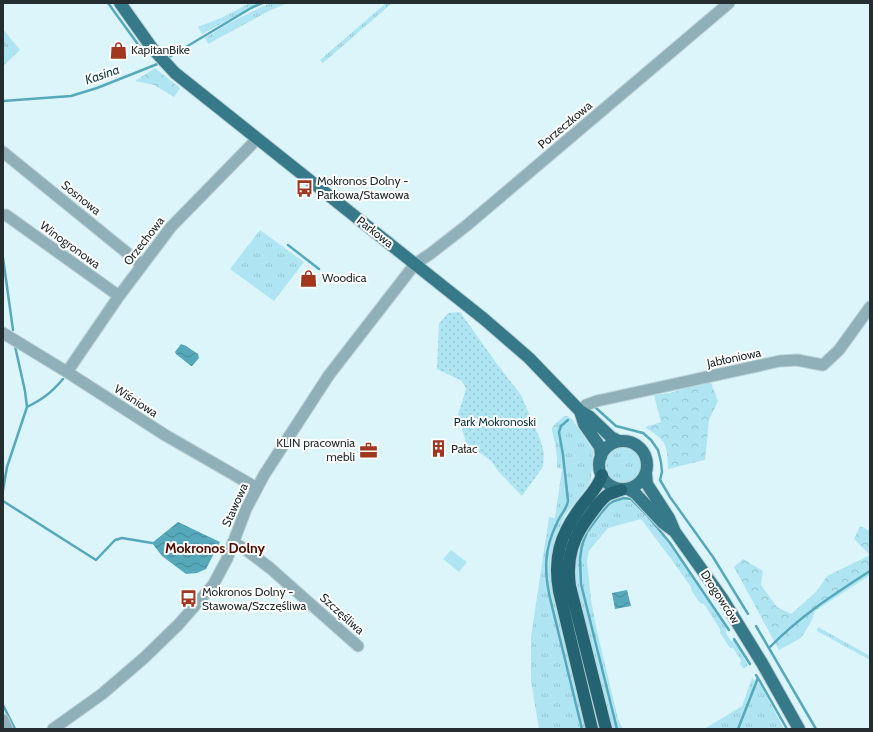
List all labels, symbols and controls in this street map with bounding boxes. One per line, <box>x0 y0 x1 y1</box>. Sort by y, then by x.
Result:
shop icon: KapitanBike <box>108 40 128 60</box>
place label: KapitanBike <box>131 42 190 57</box>
water label: Kasina <box>83 61 121 87</box>
street label: Porzeczkowa <box>535 98 595 152</box>
place label: Mokronos Dolny - Parkowa/Stawowa <box>317 173 409 202</box>
street label: Sosnowa <box>59 177 104 218</box>
bus stop icon: Mokronos Dolny - Parkowa/Stawowa <box>294 178 314 198</box>
street label: Orzechowa <box>120 213 167 268</box>
street label: Parkowa <box>354 213 397 251</box>
street label: Winogronowa <box>37 218 104 272</box>
shop icon: Woodica <box>299 268 319 288</box>
place label: Woodica <box>322 270 367 285</box>
street label: Jabłoniowa <box>704 344 763 371</box>
street label: Wiśniowa <box>112 381 161 420</box>
park label: Park Mokronoski <box>454 414 536 429</box>
place label: KLIN pracownia mebli <box>276 435 355 464</box>
building icon: Pałac <box>428 439 448 459</box>
office icon: KLIN pracownia mebli <box>358 440 378 460</box>
place label: Pałac <box>451 441 478 456</box>
street label: Stawowa <box>218 480 251 529</box>
district label: Mokronos Dolny <box>165 539 266 557</box>
street label: Drogowców <box>698 567 743 626</box>
place label: Mokronos Dolny - Stawowa/Szczęśliwa <box>202 584 307 613</box>
bus stop icon: Mokronos Dolny - Stawowa/Szczęśliwa <box>179 589 199 609</box>
street label: Szczęśliwa <box>317 590 368 638</box>

